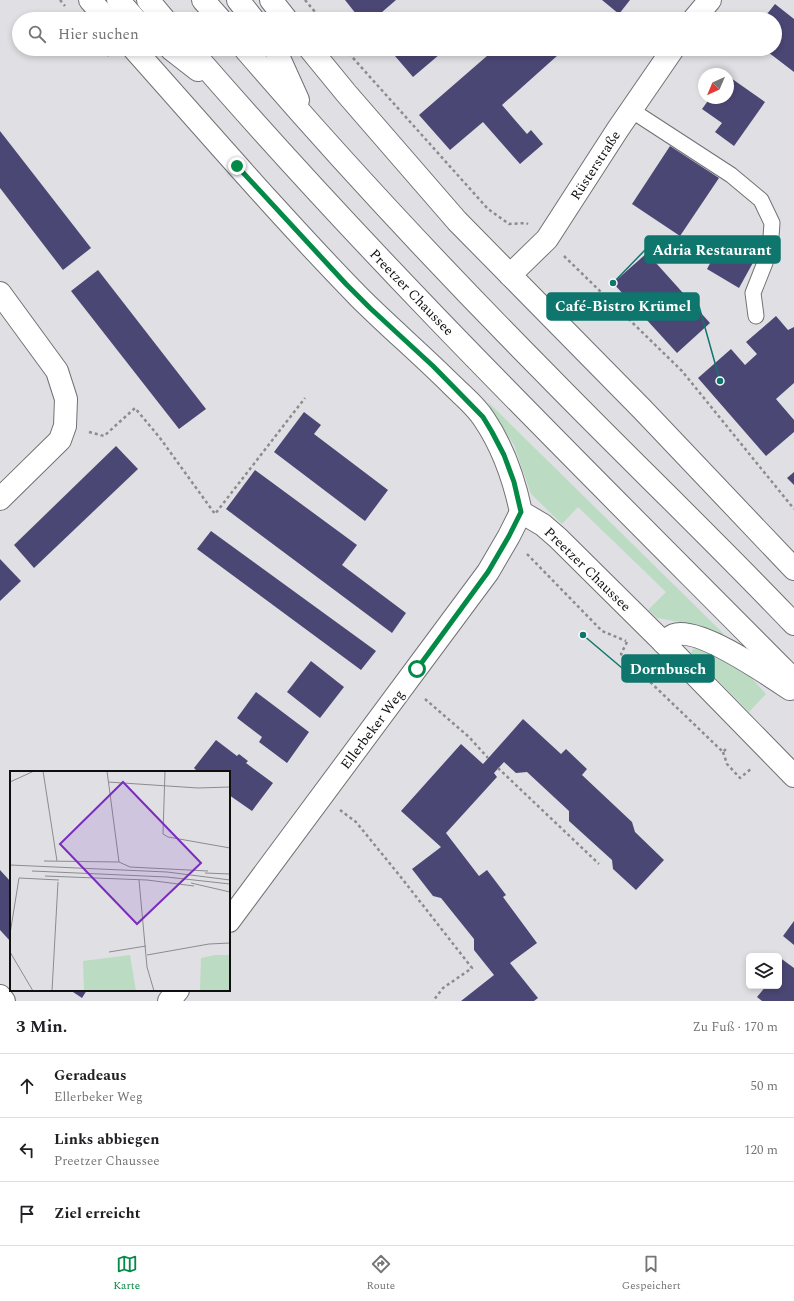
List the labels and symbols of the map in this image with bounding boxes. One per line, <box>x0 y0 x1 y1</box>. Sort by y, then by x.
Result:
north arrow <box>698 68 734 104</box>
street label: Rüsterstraße <box>565 126 626 204</box>
route end <box>228 157 246 175</box>
callout: Adria Restaurant <box>645 236 780 263</box>
text: Adria Restaurant <box>652 239 772 262</box>
street label: Preetzer Chaussee <box>365 244 459 341</box>
callout: Café-Bistro Krümel <box>547 293 699 320</box>
text: Café-Bistro Krümel <box>555 295 691 318</box>
street label: Preetzer Chaussee <box>539 522 636 617</box>
callout: Dornbusch <box>622 655 714 682</box>
text: Dornbusch <box>630 658 706 681</box>
route start <box>408 660 426 678</box>
street label: Ellerbeker Weg <box>335 685 410 774</box>
inset map <box>10 771 230 991</box>

